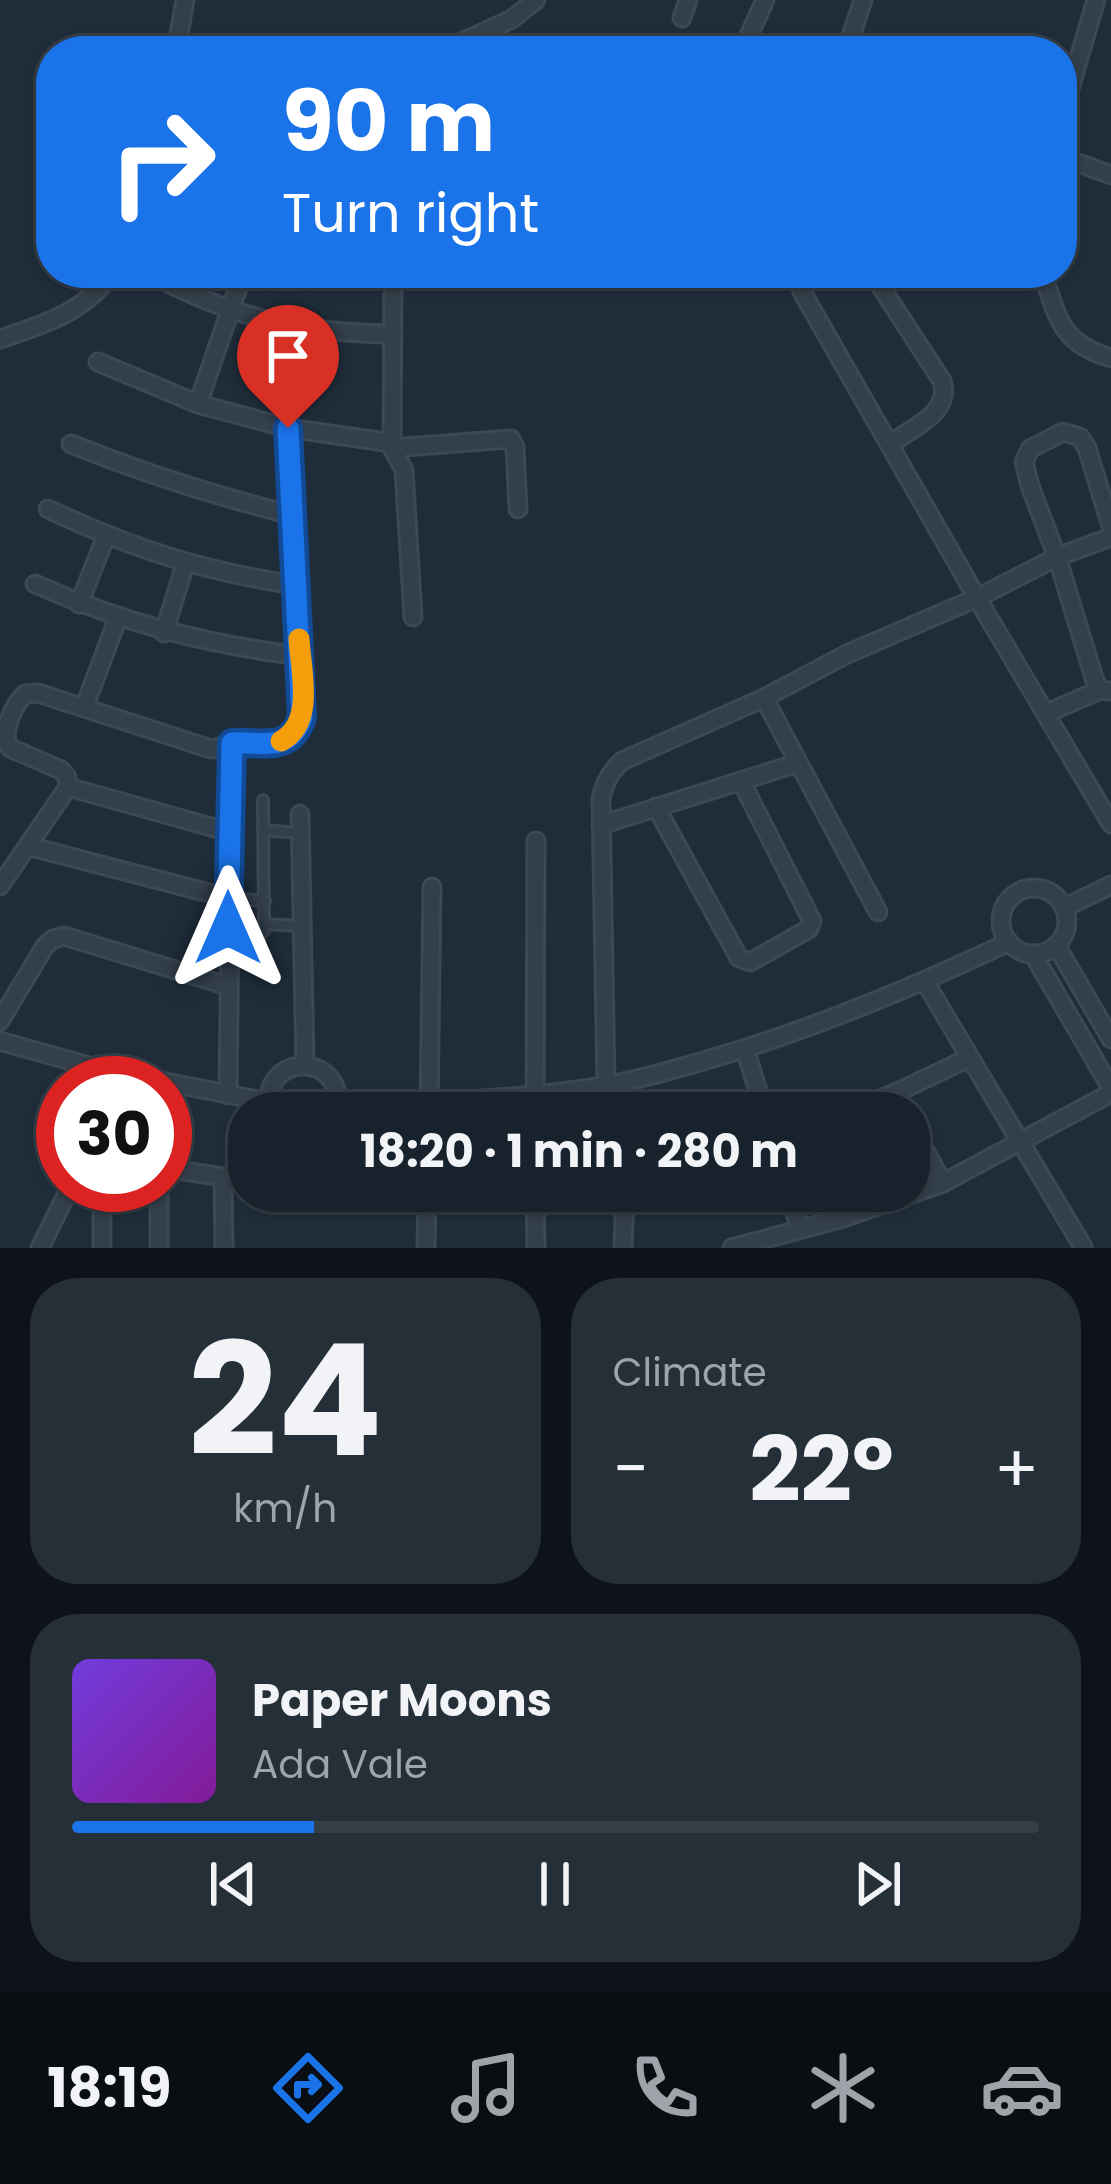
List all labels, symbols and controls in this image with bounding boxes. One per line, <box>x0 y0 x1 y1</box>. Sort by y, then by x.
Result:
text: 90 m <box>282 63 495 180</box>
icon: right <box>84 84 240 240</box>
text: Turn right <box>282 175 539 251</box>
pin <box>237 305 339 428</box>
icon: arrive <box>255 323 321 389</box>
position arrow <box>165 865 291 991</box>
speed limit sign: 30 <box>36 1056 192 1212</box>
text: 18:20 · 1 min · 280 m <box>360 1120 798 1183</box>
text: 24 <box>188 1291 383 1510</box>
text: Climate <box>613 1345 767 1400</box>
text: 22° <box>749 1406 894 1533</box>
text: − <box>613 1423 649 1515</box>
text: + <box>994 1423 1039 1515</box>
text: km/h <box>233 1481 337 1536</box>
text: Paper Moons <box>252 1669 552 1732</box>
text: Ada Vale <box>252 1737 428 1792</box>
icon: previous <box>200 1851 266 1917</box>
icon: pause <box>522 1851 588 1917</box>
icon: next <box>845 1851 911 1917</box>
icon: directions <box>266 2046 350 2130</box>
icon: music <box>444 2046 528 2130</box>
icon: phone <box>623 2046 707 2130</box>
icon: climate <box>801 2046 885 2130</box>
icon: car <box>980 2046 1064 2130</box>
text: 18:19 <box>47 2050 171 2126</box>

